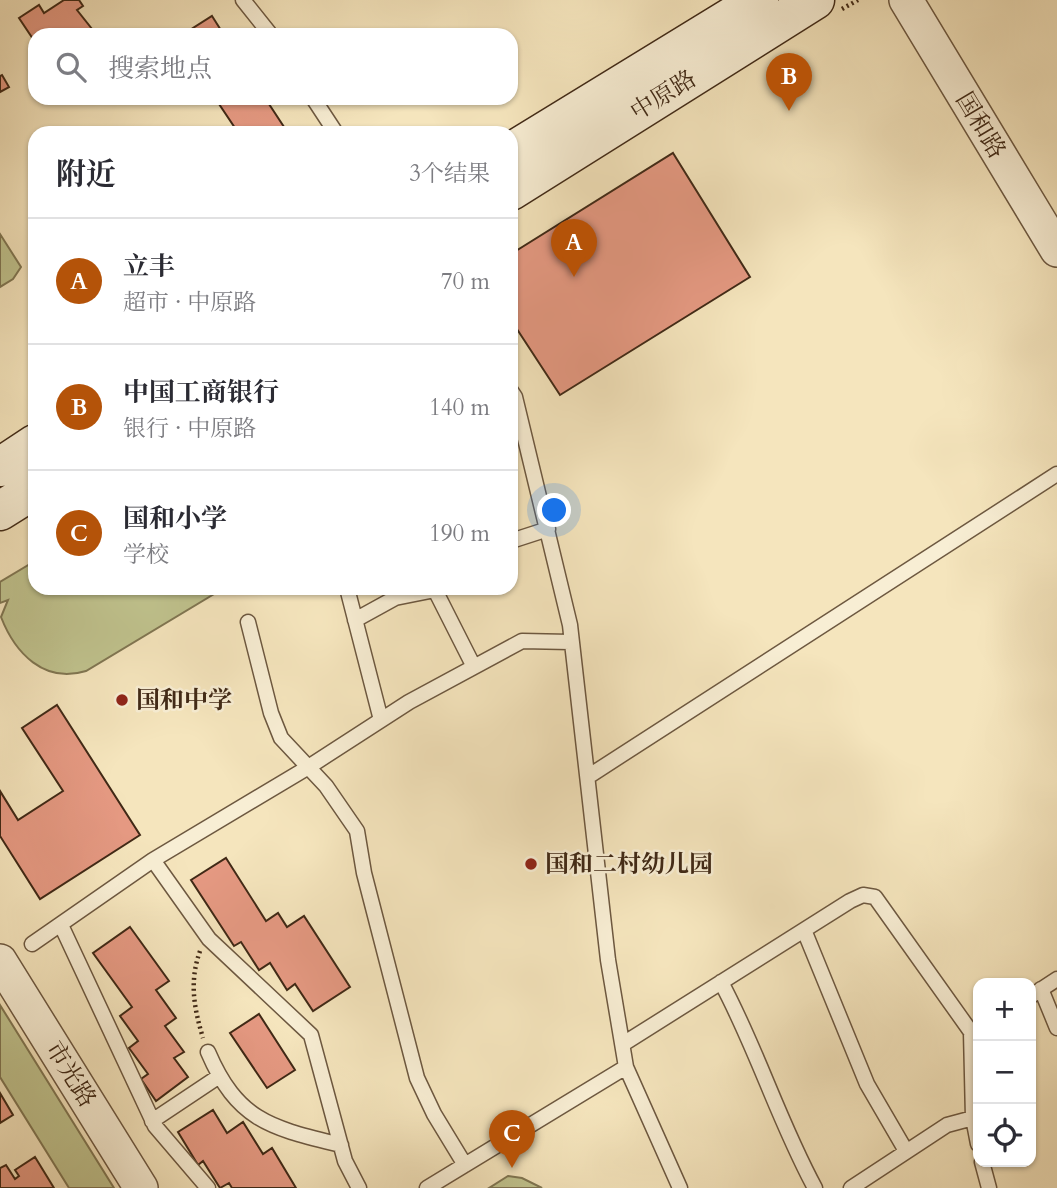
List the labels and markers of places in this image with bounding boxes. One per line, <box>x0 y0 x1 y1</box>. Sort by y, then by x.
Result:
pin: B <box>766 53 812 111</box>
pin: A <box>551 219 597 277</box>
place label: 国和中学 <box>136 684 232 717</box>
marker: 国和中学 <box>114 692 130 708</box>
place label: 国和二村幼儿园 <box>545 848 713 881</box>
marker: 国和二村幼儿园 <box>523 856 539 872</box>
pin: C <box>489 1110 535 1168</box>

